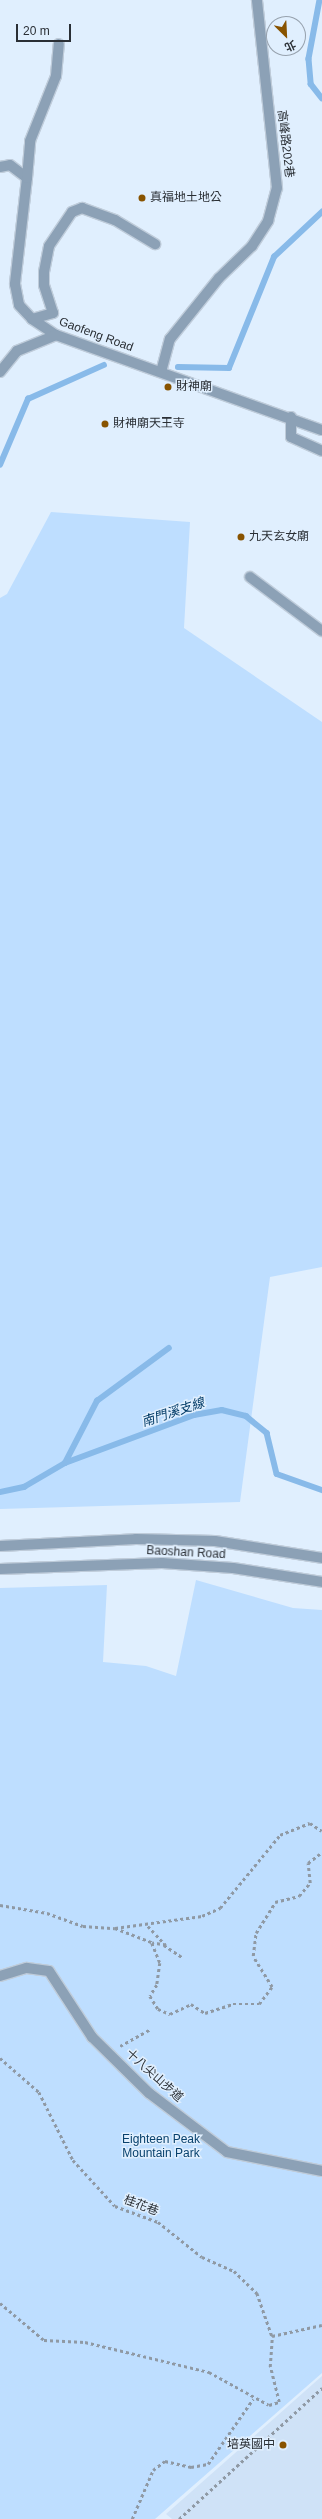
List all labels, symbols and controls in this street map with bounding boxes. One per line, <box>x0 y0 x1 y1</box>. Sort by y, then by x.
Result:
scale bar <box>18 16 73 42</box>
north arrow <box>266 16 306 56</box>
text: 20 m <box>23 24 50 38</box>
text: 北 <box>283 38 298 54</box>
street label: 高峰路202巷 <box>274 109 296 179</box>
place label: 真福地土地公 <box>150 191 222 205</box>
marker: 真福地土地公 <box>137 193 147 203</box>
street label: Gaofeng Road <box>57 315 135 355</box>
place label: 財神廟 <box>176 380 212 394</box>
marker: 財神廟 <box>163 382 173 392</box>
place label: 財神廟天王寺 <box>113 417 185 431</box>
marker: 財神廟天王寺 <box>100 419 110 429</box>
place label: 九天玄女廟 <box>249 530 309 544</box>
marker: 九天玄女廟 <box>236 532 246 542</box>
water label: 南門溪支線 <box>140 1396 206 1430</box>
street label: Baoshan Road <box>146 1544 226 1562</box>
street label: 十八尖山步道 <box>122 2047 186 2105</box>
park label: Eighteen Peak Mountain Park <box>122 2133 200 2161</box>
street label: 桂花巷 <box>122 2193 160 2219</box>
place label: 培英國中 <box>227 2438 275 2452</box>
marker: 培英國中 <box>278 2440 288 2450</box>

